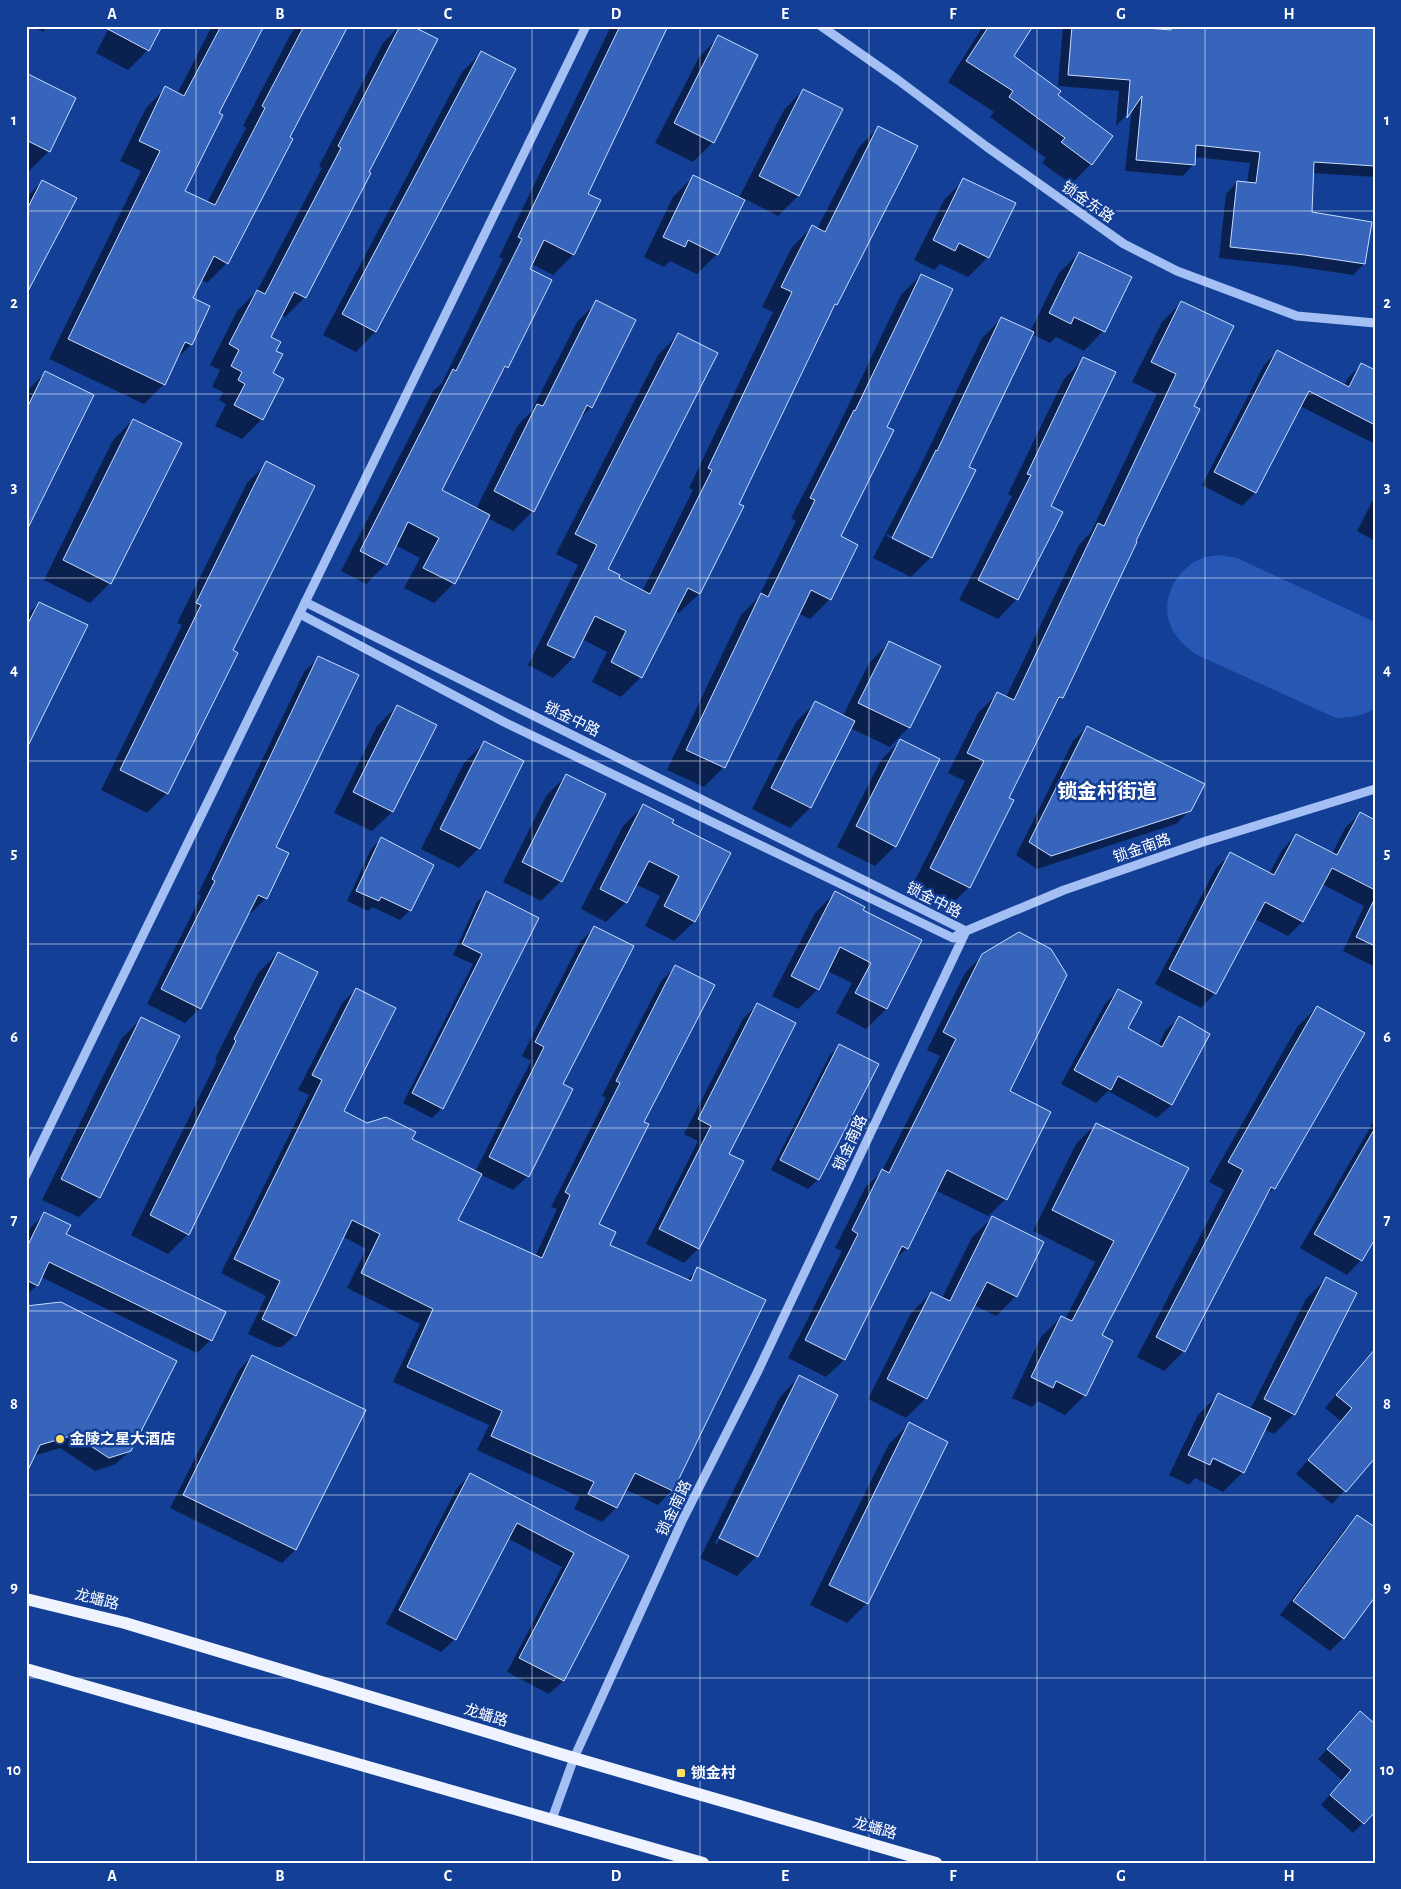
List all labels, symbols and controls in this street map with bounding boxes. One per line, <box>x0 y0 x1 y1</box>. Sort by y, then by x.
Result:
text: A <box>107 6 117 22</box>
text: B <box>275 6 285 22</box>
text: C <box>444 6 453 22</box>
text: D <box>611 6 622 22</box>
text: E <box>781 6 789 22</box>
text: F <box>949 6 957 22</box>
text: G <box>1116 6 1126 22</box>
text: H <box>1283 6 1295 22</box>
text: 1 <box>11 112 17 128</box>
text: 1 <box>1384 112 1390 128</box>
street label: 锁金东路 <box>1059 178 1117 226</box>
text: 2 <box>10 295 18 311</box>
text: 2 <box>1383 295 1391 311</box>
text: 3 <box>11 479 18 495</box>
text: 3 <box>1384 479 1391 495</box>
text: 4 <box>10 662 18 678</box>
text: 4 <box>1383 662 1391 678</box>
street label: 锁金中路 <box>542 699 602 739</box>
district label: 锁金村街道 <box>1057 780 1157 802</box>
street label: 锁金南路 <box>1111 831 1173 865</box>
text: 5 <box>11 845 18 861</box>
text: 5 <box>1384 845 1391 861</box>
street label: 锁金中路 <box>904 879 964 921</box>
text: 6 <box>10 1029 18 1045</box>
text: 6 <box>1383 1029 1391 1045</box>
street label: 锁金南路 <box>830 1112 870 1174</box>
text: 7 <box>11 1212 18 1228</box>
text: 7 <box>1384 1212 1391 1228</box>
text: 8 <box>10 1396 18 1412</box>
text: 8 <box>1383 1396 1391 1412</box>
place label: 金陵之星大酒店 <box>70 1430 175 1447</box>
marker: 金陵之星大酒店 <box>54 1433 66 1445</box>
street label: 锁金南路 <box>654 1478 694 1538</box>
text: 9 <box>10 1579 18 1595</box>
text: 9 <box>1383 1579 1391 1595</box>
street label: 龙蟠路 <box>73 1585 121 1612</box>
street label: 龙蟠路 <box>462 1700 510 1729</box>
text: 10 <box>7 1762 21 1778</box>
text: 10 <box>1380 1762 1394 1778</box>
place label: 锁金村 <box>691 1764 736 1781</box>
marker: 锁金村 <box>675 1767 687 1779</box>
street label: 龙蟠路 <box>851 1813 899 1842</box>
text: A <box>107 1868 117 1884</box>
text: B <box>275 1868 285 1884</box>
text: C <box>444 1868 453 1884</box>
text: D <box>611 1868 622 1884</box>
text: E <box>781 1868 789 1884</box>
text: F <box>949 1868 957 1884</box>
text: G <box>1116 1868 1126 1884</box>
text: H <box>1283 1868 1295 1884</box>

